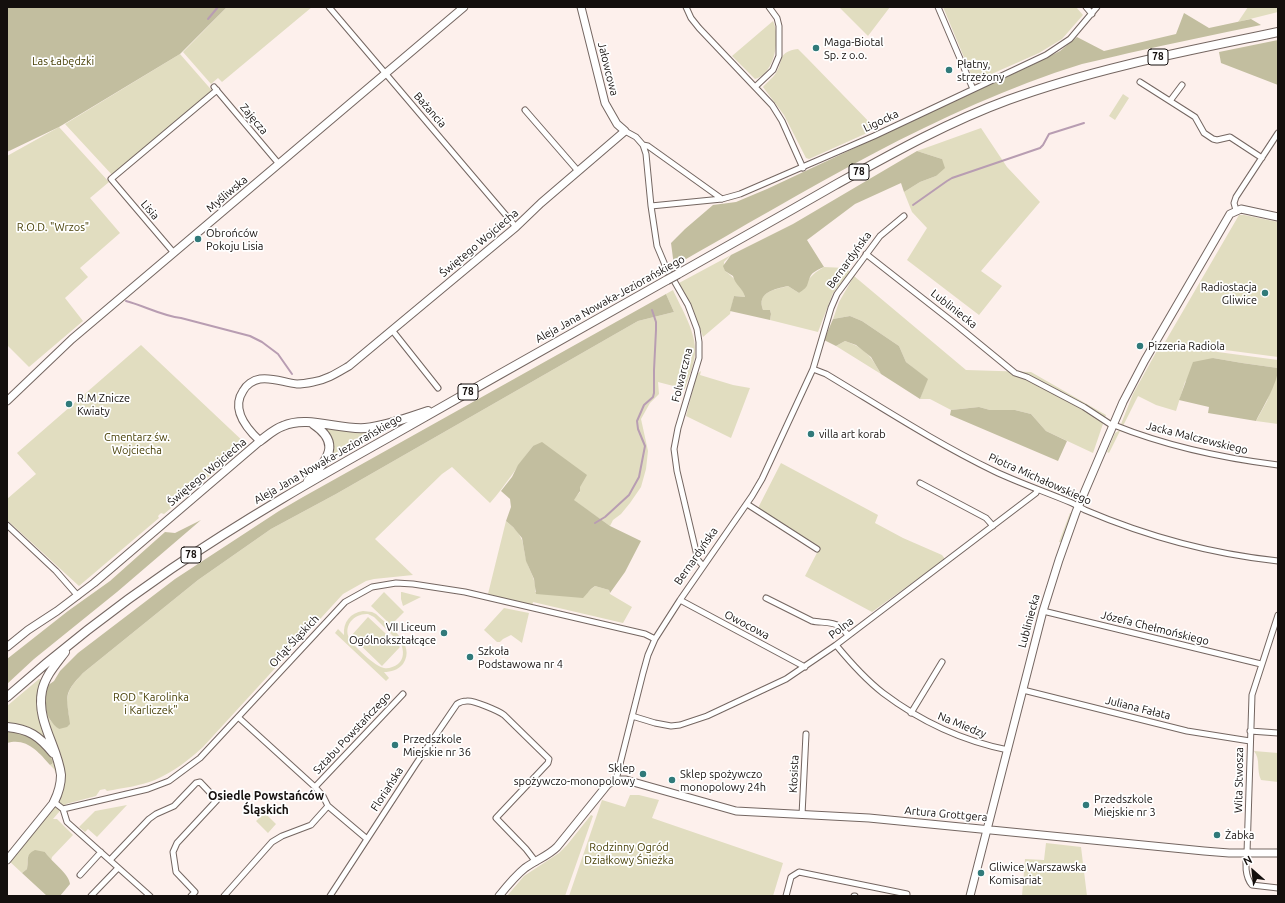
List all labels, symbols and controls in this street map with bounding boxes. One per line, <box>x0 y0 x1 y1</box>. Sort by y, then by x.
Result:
place label: Maga-Biotal Sp. z o.o. <box>824 35 883 61</box>
street label: Jałowcowa <box>595 41 621 97</box>
marker: Maga-Biotal Sp. z o.o. <box>811 43 821 53</box>
road number: 78 <box>1148 49 1168 65</box>
park label: Las Łabędzki <box>32 54 94 68</box>
place label: Płatny, strzeżony <box>957 57 1004 83</box>
marker: Płatny, strzeżony <box>944 65 954 75</box>
street label: Bażancia <box>411 89 449 131</box>
street label: Zajęcza <box>237 101 271 137</box>
street label: Ligocka <box>861 107 901 135</box>
road number: 78 <box>849 164 869 180</box>
street label: Myśliwska <box>204 173 250 215</box>
street label: Lisia <box>138 198 162 222</box>
street label: Świętego Wojciecha <box>437 206 521 280</box>
park label: R.O.D. "Wrzos" <box>17 220 89 234</box>
place label: Obrońców Pokoju Lisia <box>206 226 264 252</box>
street label: Bernardyńska <box>824 229 874 291</box>
marker: Obrońców Pokoju Lisia <box>193 234 203 244</box>
street label: Aleja Jana Nowaka-Jeziorańskiego <box>533 252 687 346</box>
place label: Radiostacja Gliwice <box>1201 280 1257 306</box>
street label: Lubliniecka <box>928 287 980 331</box>
marker: Radiostacja Gliwice <box>1260 288 1270 298</box>
place label: Pizzeria Radiola <box>1148 339 1225 353</box>
marker: Pizzeria Radiola <box>1135 341 1145 351</box>
street label: Folwarczna <box>669 346 695 404</box>
road number: 78 <box>458 384 478 400</box>
place label: R.M Znicze Kwiaty <box>77 391 130 417</box>
marker: R.M Znicze Kwiaty <box>64 399 74 409</box>
street label: Aleja Jana Nowaka-Jeziorańskiego <box>252 411 404 507</box>
street label: Jacka Malczewskiego <box>1145 419 1249 457</box>
place label: villa art korab <box>819 427 886 441</box>
marker: villa art korab <box>806 429 816 439</box>
park label: Cmentarz św. Wojciecha <box>104 430 170 456</box>
street label: Świętego Wojciecha <box>165 435 249 509</box>
street label: Piotra Michałowskiego <box>986 450 1094 508</box>
street label: Bernardyńska <box>671 525 721 587</box>
road number: 78 <box>181 547 201 563</box>
street label: Lubliniecka <box>1015 593 1043 649</box>
street label: Owocowa <box>722 608 772 642</box>
street label: Józefa Chełmońskiego <box>1099 608 1211 648</box>
street label: Orląt Śląskich <box>266 612 322 670</box>
street label: Polna <box>826 614 856 642</box>
place label: VII Liceum Ogólnokształcące <box>349 620 436 646</box>
marker: VII Liceum Ogólnokształcące <box>439 628 449 638</box>
place label: Szkoła Podstawowa nr 4 <box>478 644 563 670</box>
marker: Szkoła Podstawowa nr 4 <box>465 652 475 662</box>
street label: Sztabu Powstańczego <box>311 689 393 777</box>
park label: ROD "Karolinka i Karliczek" <box>113 690 189 716</box>
street label: Juliana Fałata <box>1104 693 1172 723</box>
street label: Na Miedzy <box>936 709 988 741</box>
place label: Przedszkole Miejskie nr 36 <box>403 732 471 758</box>
marker: Przedszkole Miejskie nr 36 <box>390 740 400 750</box>
street label: Wita Stwosza <box>1232 747 1246 813</box>
street label: Kłosista <box>786 755 802 793</box>
place label: Sklep spożywczo-monopolowy <box>514 761 635 787</box>
street label: Floriańska <box>368 765 406 813</box>
place label: Sklep spożywczo monopolowy 24h <box>680 767 766 793</box>
marker: Sklep spożywczo-monopolowy <box>638 769 648 779</box>
marker: Sklep spożywczo monopolowy 24h <box>667 775 677 785</box>
district label: Osiedle Powstańców Śląskich <box>208 789 324 817</box>
place label: Przedszkole Miejskie nr 3 <box>1094 792 1156 818</box>
marker: Przedszkole Miejskie nr 3 <box>1081 800 1091 810</box>
street label: Artura Grottgera <box>904 804 988 824</box>
place label: Żabka <box>1225 828 1255 842</box>
marker: Żabka <box>1212 830 1222 840</box>
park label: Rodzinny Ogród Działkowy Śnieżka <box>584 840 674 866</box>
north arrow <box>1233 851 1273 891</box>
text: N <box>1241 853 1254 868</box>
place label: Gliwice Warszawska Komisariat <box>989 860 1086 886</box>
marker: Gliwice Warszawska Komisariat <box>976 868 986 878</box>

